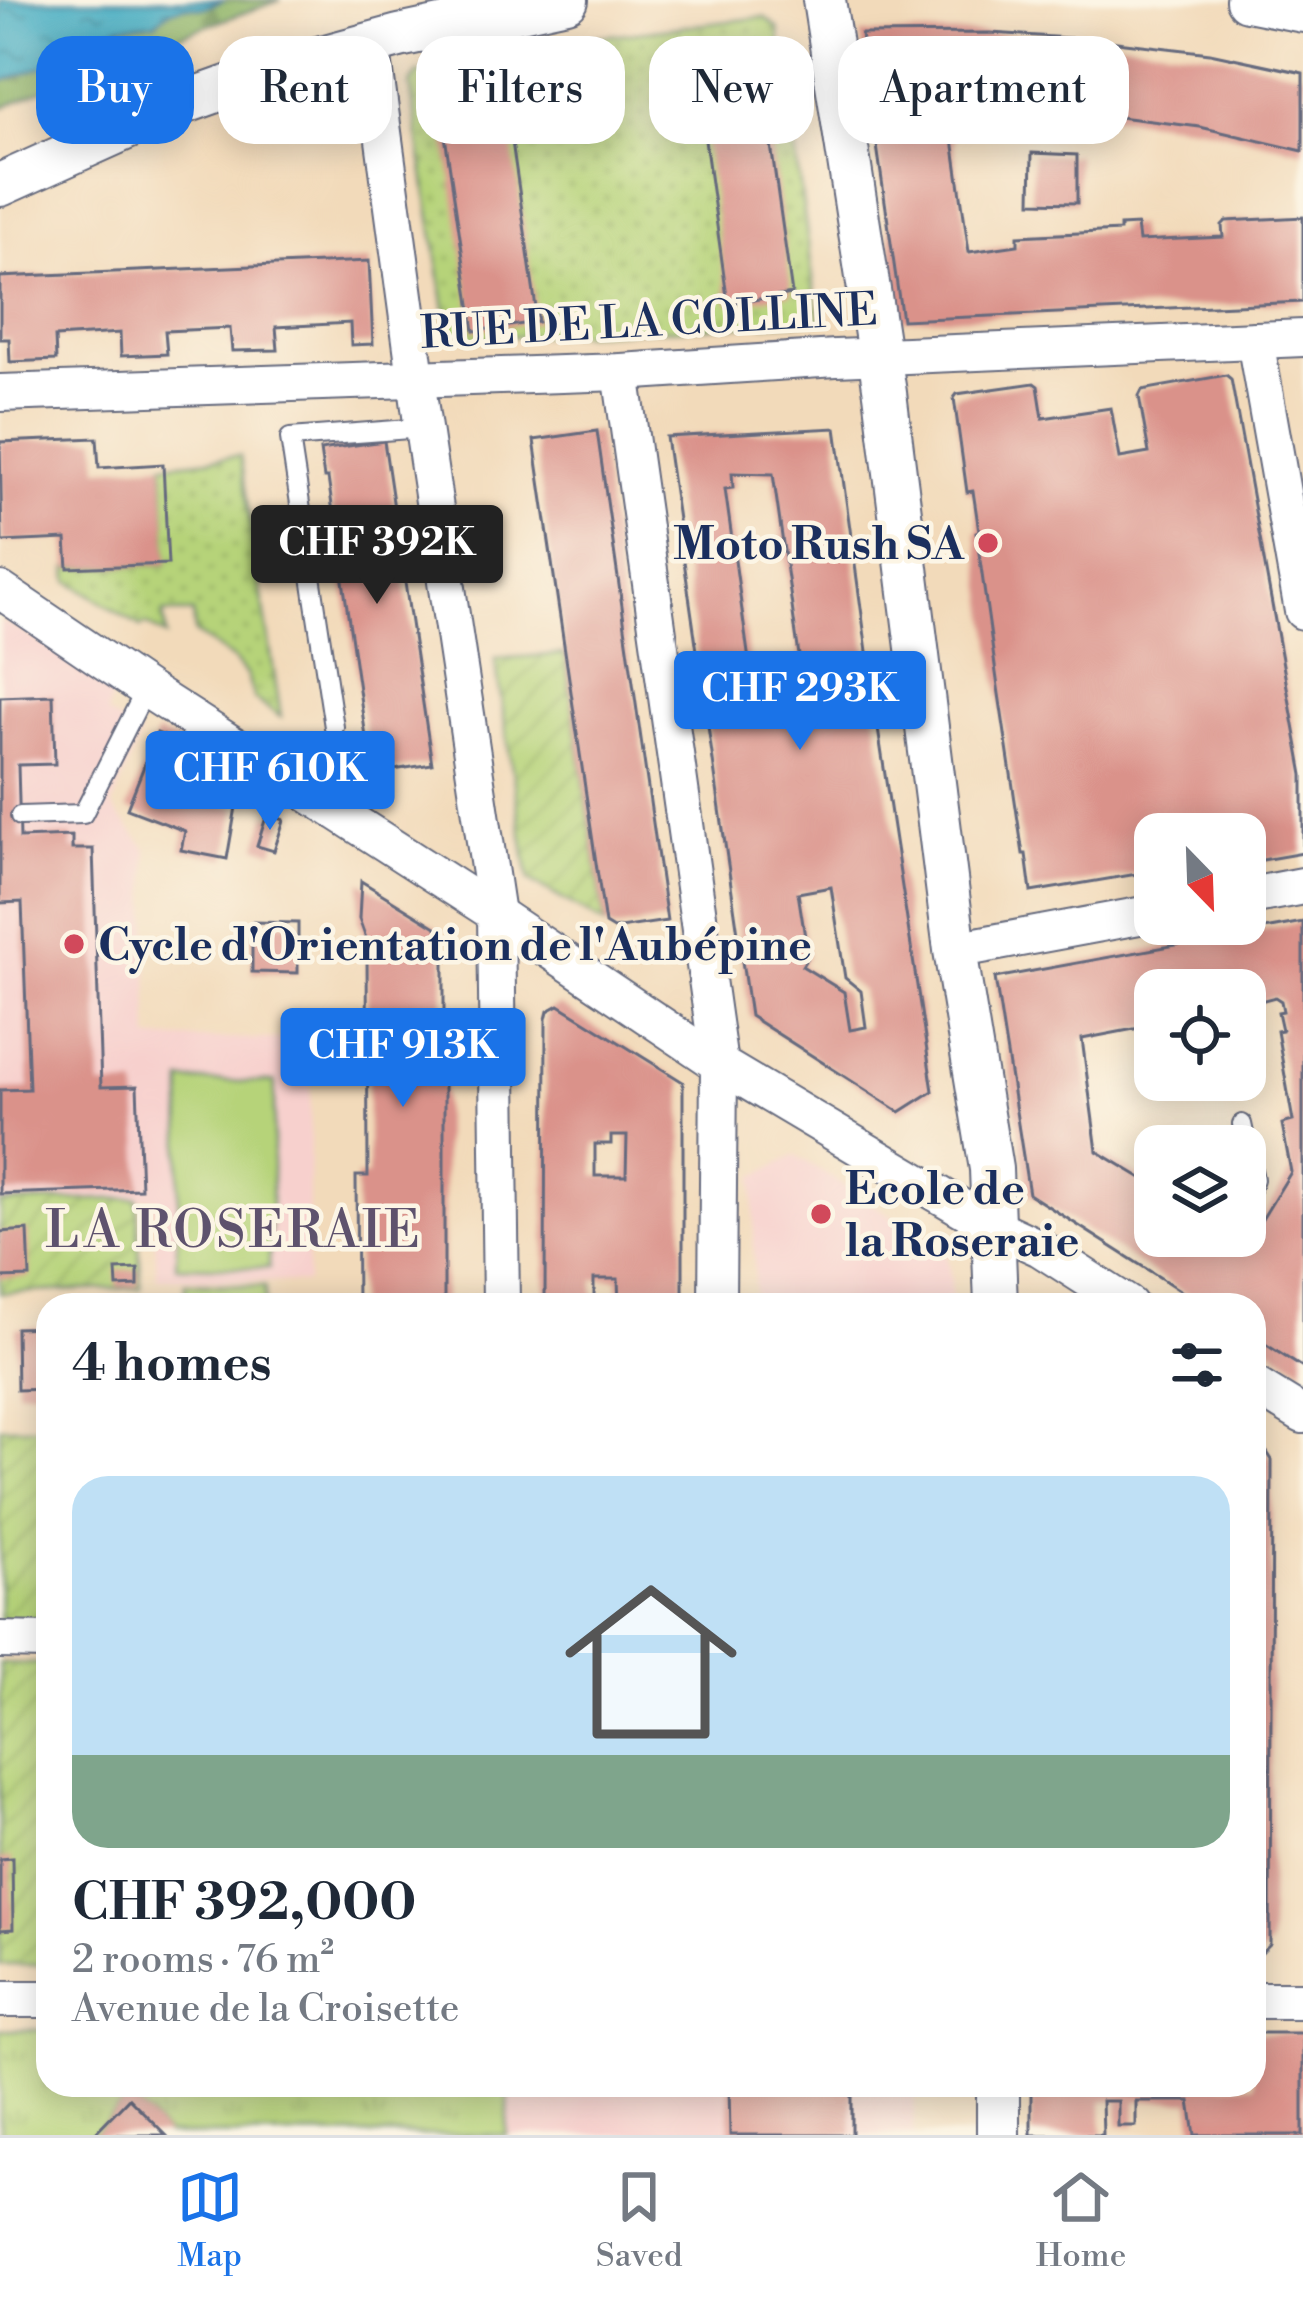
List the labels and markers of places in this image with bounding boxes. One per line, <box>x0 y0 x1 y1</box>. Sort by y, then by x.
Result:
pin: CHF 392K <box>253 505 501 607</box>
place label: Moto Rush SA <box>673 517 965 574</box>
marker: Moto Rush SA <box>975 530 1001 556</box>
pin: CHF 293K <box>676 651 924 753</box>
pin: CHF 610K <box>146 731 394 833</box>
place label: Cycle d'Orientation de l'Aubépine <box>98 918 812 975</box>
marker: Cycle d'Orientation de l'Aubépine <box>61 931 87 957</box>
pin: CHF 913K <box>279 1008 527 1110</box>
place label: Ecole de la Roseraie <box>845 1162 1079 1271</box>
marker: Ecole de la Roseraie <box>808 1201 834 1227</box>

